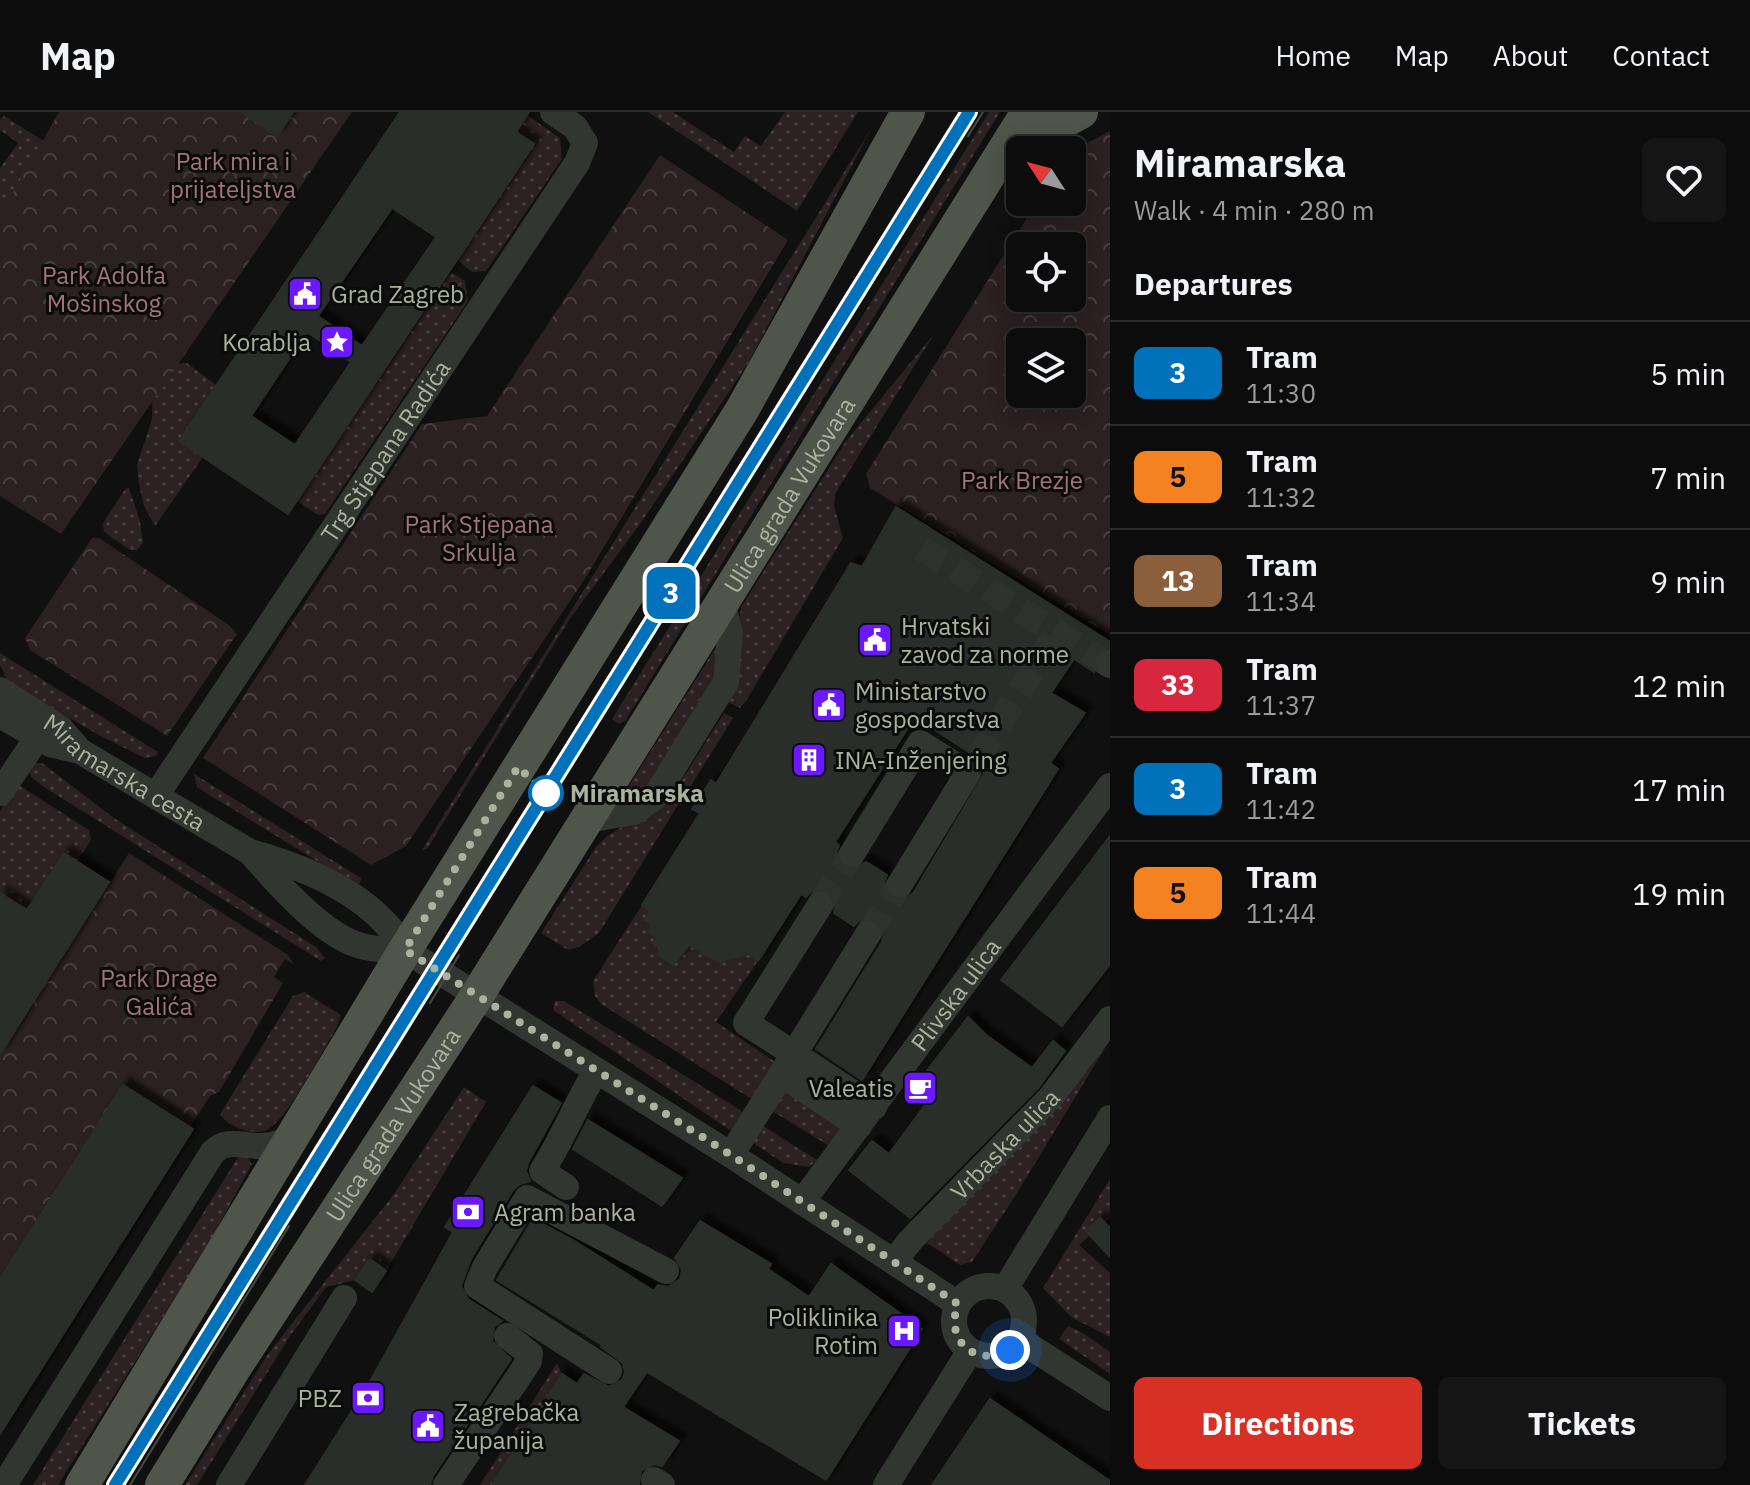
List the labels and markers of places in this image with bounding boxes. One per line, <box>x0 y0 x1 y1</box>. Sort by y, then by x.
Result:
public building icon: Grad Zagreb <box>286 275 324 313</box>
place label: Grad Zagreb <box>331 278 464 310</box>
place icon: Korablja <box>318 323 356 361</box>
place label: Korablja <box>222 326 311 358</box>
place label: Hrvatski zavod za norme <box>901 610 1069 670</box>
public building icon: Hrvatski zavod za norme <box>856 621 894 659</box>
place label: Ministarstvo gospodarstva <box>855 675 1000 735</box>
public building icon: Ministarstvo gospodarstva <box>810 686 848 724</box>
building icon: INA-Inženjering <box>790 741 828 779</box>
place label: INA-Inženjering <box>835 744 1007 776</box>
marker: Miramarska <box>529 776 563 810</box>
place label: Miramarska <box>570 777 704 809</box>
cafe icon: Valeatis <box>901 1069 939 1107</box>
place label: Valeatis <box>809 1072 894 1104</box>
bank icon: Agram banka <box>449 1193 487 1231</box>
place label: Agram banka <box>494 1196 636 1228</box>
place label: Poliklinika Rotim <box>768 1301 878 1361</box>
hospital icon: Poliklinika Rotim <box>885 1312 923 1350</box>
bank icon: PBZ <box>349 1379 387 1417</box>
place label: PBZ <box>298 1382 342 1414</box>
place label: Zagrebačka županija <box>454 1396 580 1456</box>
public building icon: Zagrebačka županija <box>409 1407 447 1445</box>

